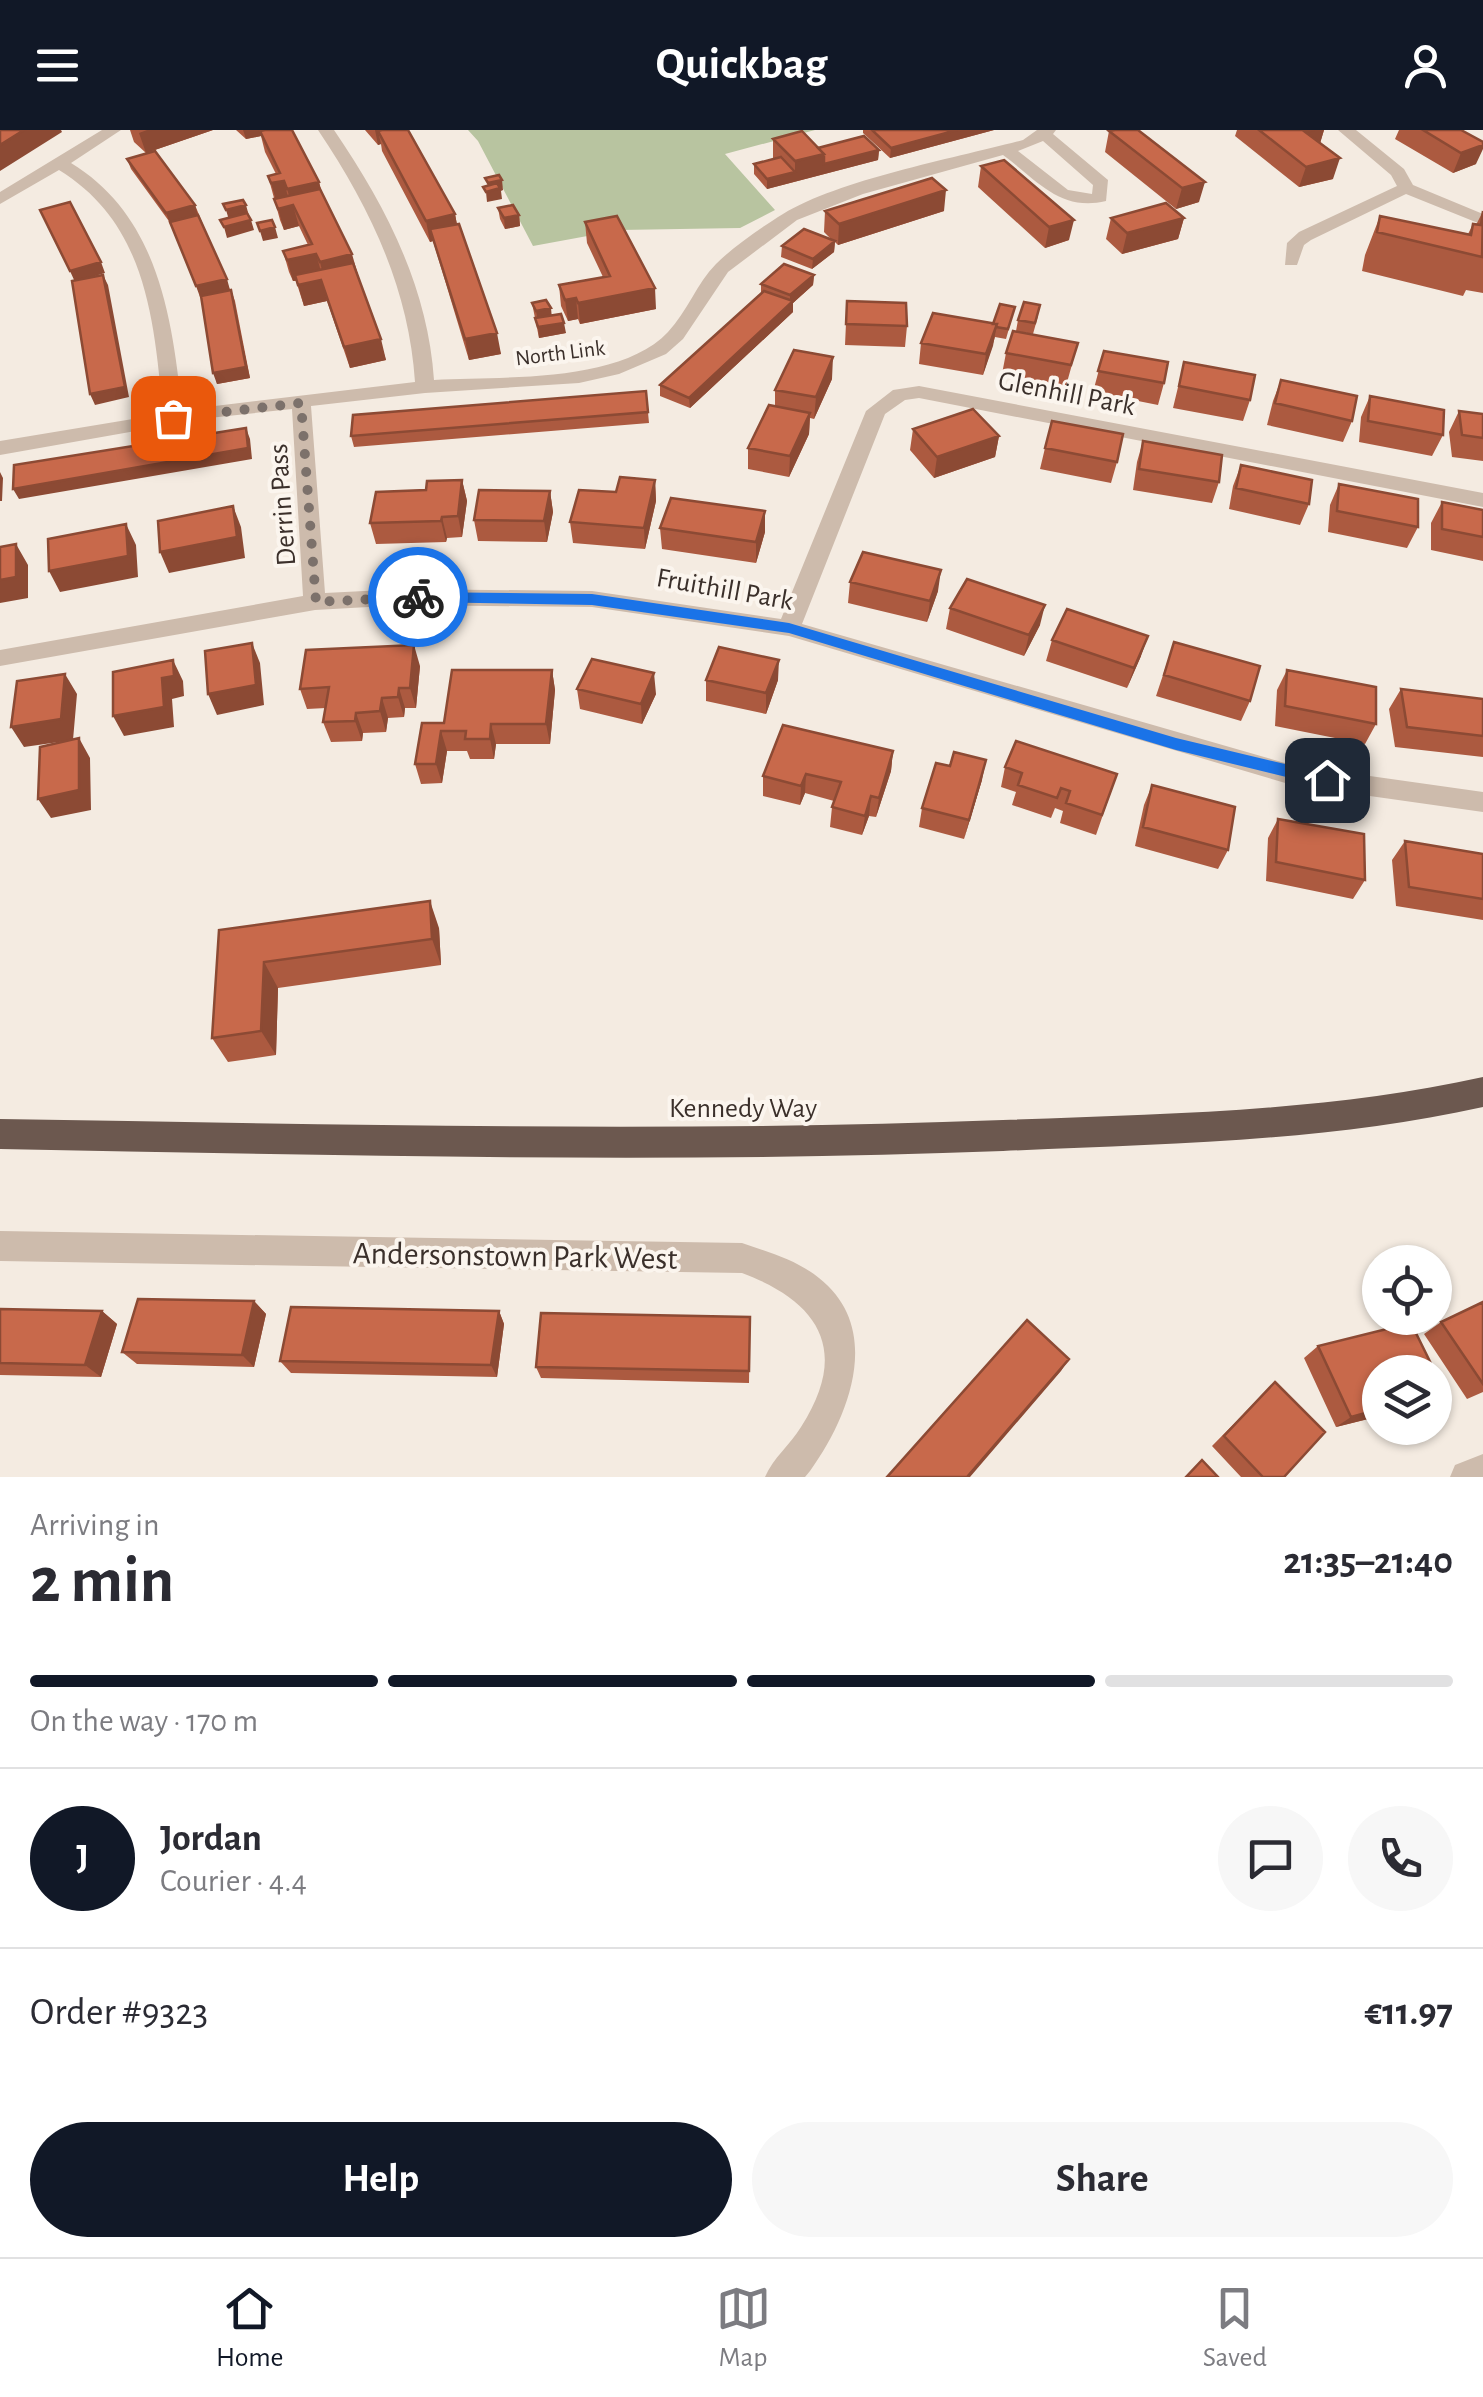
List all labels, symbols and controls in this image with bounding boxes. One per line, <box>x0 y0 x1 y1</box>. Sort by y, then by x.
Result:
icon: menu <box>30 38 85 93</box>
icon: person <box>1398 38 1453 93</box>
text: Quickbag <box>656 42 827 87</box>
street label: North Link <box>514 337 606 369</box>
street label: Glenhill Park <box>996 367 1138 421</box>
pin <box>131 376 216 461</box>
icon: bag <box>146 391 201 446</box>
street label: Derrin Pass <box>265 443 301 567</box>
courier <box>368 547 468 647</box>
street label: Fruithill Park <box>654 564 795 616</box>
icon: bike <box>391 570 446 625</box>
pin <box>1285 738 1370 823</box>
icon: home <box>1300 753 1355 808</box>
street label: Kennedy Way <box>669 1095 817 1123</box>
street label: Andersonstown Park West <box>352 1237 678 1275</box>
map controls <box>1362 1245 1452 1445</box>
button: locate <box>1362 1245 1452 1335</box>
button: layers <box>1362 1355 1452 1445</box>
text: Arriving in <box>30 1509 159 1541</box>
text: 21:35–21:40 <box>1283 1543 1453 1581</box>
text: 2 min <box>30 1549 174 1614</box>
text: On the way · 170 m <box>30 1705 258 1737</box>
button: chat <box>1218 1806 1323 1911</box>
button: phone <box>1348 1806 1453 1911</box>
text: Jordan <box>160 1820 262 1858</box>
text: J <box>76 1839 89 1877</box>
text: Courier · 4.4 <box>160 1865 307 1897</box>
text: Order #9323 <box>30 1994 208 2032</box>
text: €11.97 <box>1364 1994 1453 2032</box>
button: Help <box>30 2122 732 2237</box>
button: Share <box>752 2122 1453 2237</box>
tab: Home <box>216 2281 283 2375</box>
tab: Map <box>716 2281 771 2375</box>
tab: Saved <box>1203 2281 1267 2375</box>

